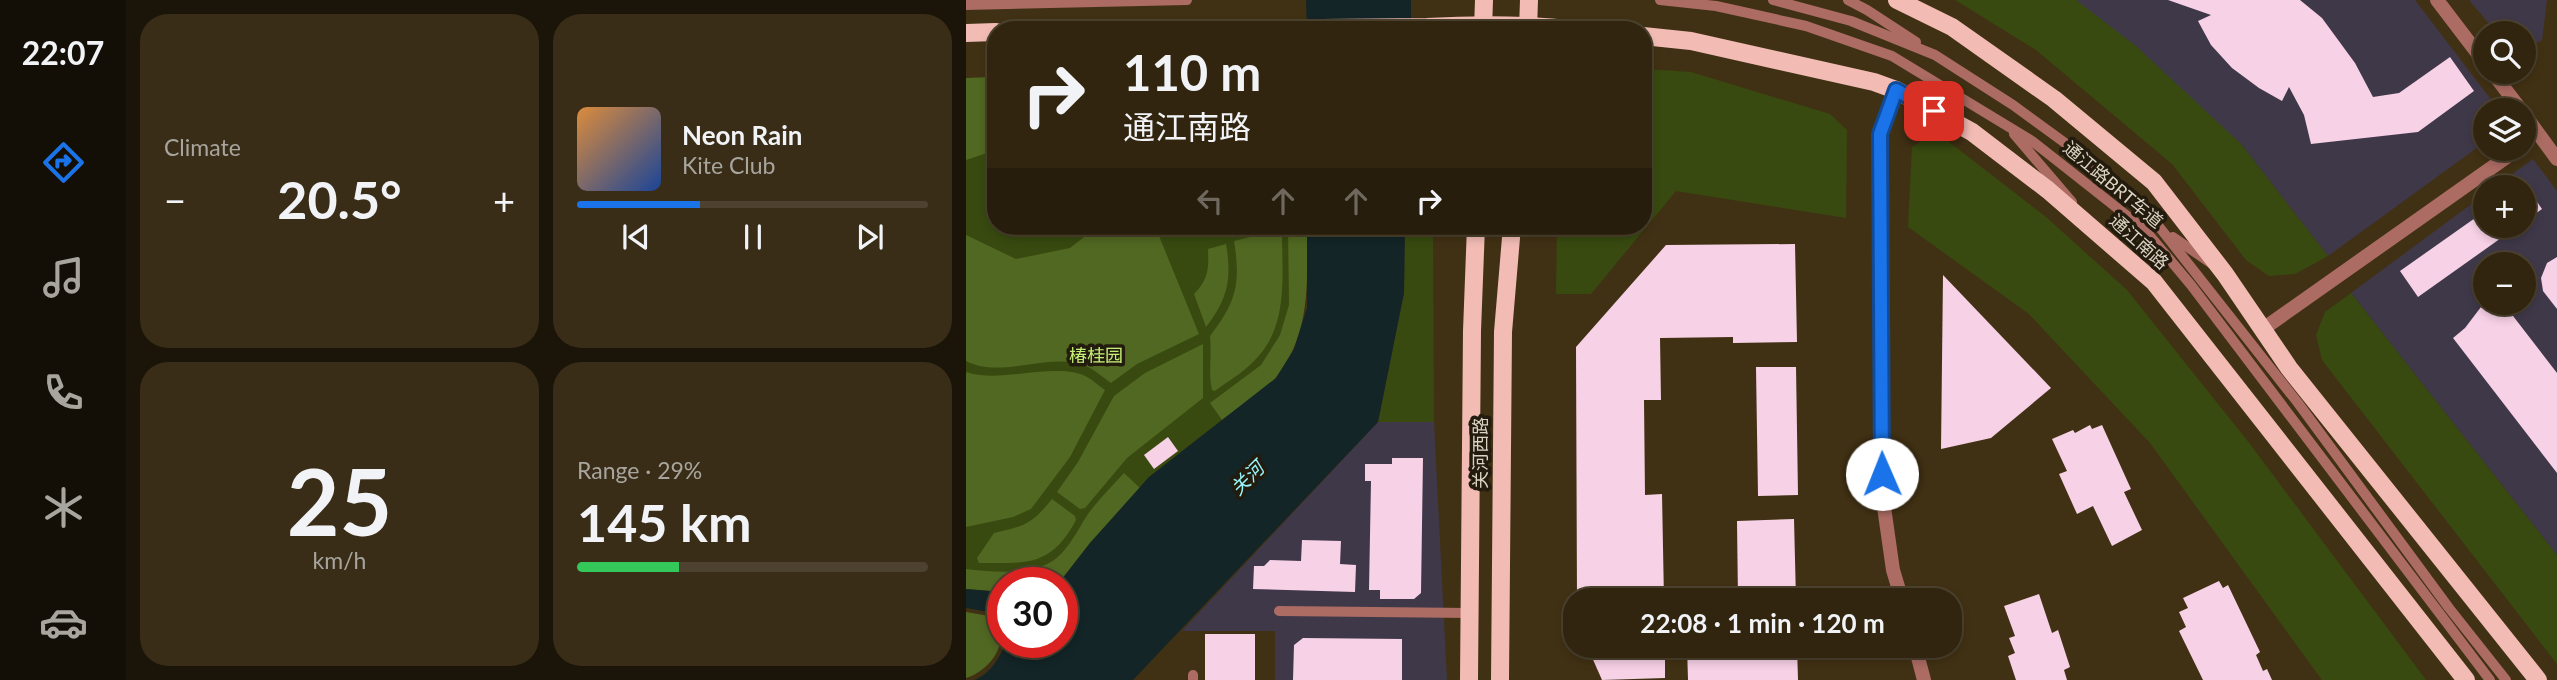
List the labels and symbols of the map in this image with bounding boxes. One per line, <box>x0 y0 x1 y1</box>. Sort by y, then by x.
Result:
pin <box>1904 81 1964 141</box>
street label: 通江路BRT车道 <box>2059 136 2168 232</box>
street label: 通江南路 <box>2106 209 2174 274</box>
park label: 椿桂园 <box>1069 344 1123 366</box>
street label: 关河西路 <box>1469 417 1491 489</box>
position arrow <box>1845 437 1919 511</box>
water label: 关河 <box>1225 453 1271 499</box>
speed limit sign: 30 <box>987 567 1078 658</box>

